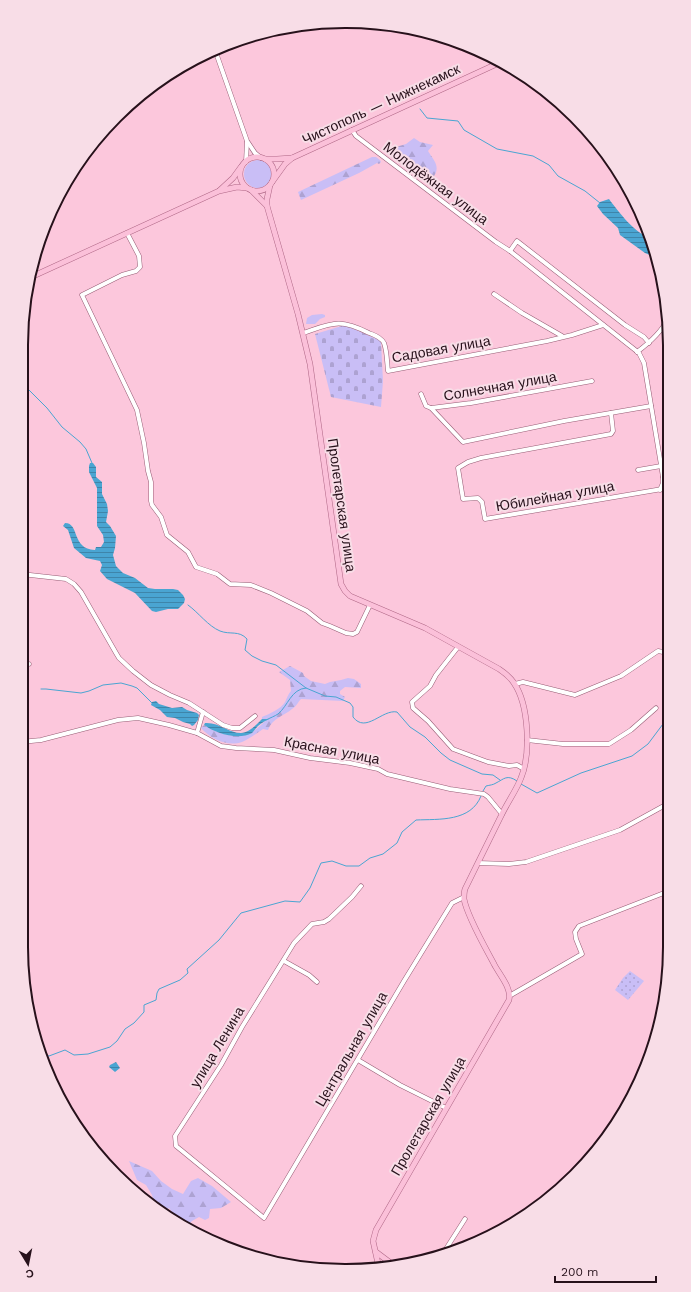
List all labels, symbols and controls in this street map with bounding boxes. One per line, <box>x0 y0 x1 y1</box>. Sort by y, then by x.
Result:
street label: Чистополь — Нижнекамск <box>300 60 463 148</box>
street label: Молодёжная улица <box>381 138 492 228</box>
street label: Садовая улица <box>390 332 492 366</box>
street label: Солнечная улица <box>442 368 558 404</box>
street label: Пролетарская улица <box>325 437 359 573</box>
street label: Юбилейная улица <box>494 478 616 514</box>
street label: Красная улица <box>283 733 381 767</box>
street label: Центральная улица <box>312 989 390 1109</box>
street label: улица Ленина <box>187 1004 247 1090</box>
street label: Пролетарская улица <box>387 1053 469 1178</box>
north arrow <box>8 1244 48 1284</box>
scale bar <box>555 1258 656 1284</box>
text: 200 m <box>561 1265 598 1279</box>
text: С <box>25 1266 35 1280</box>

